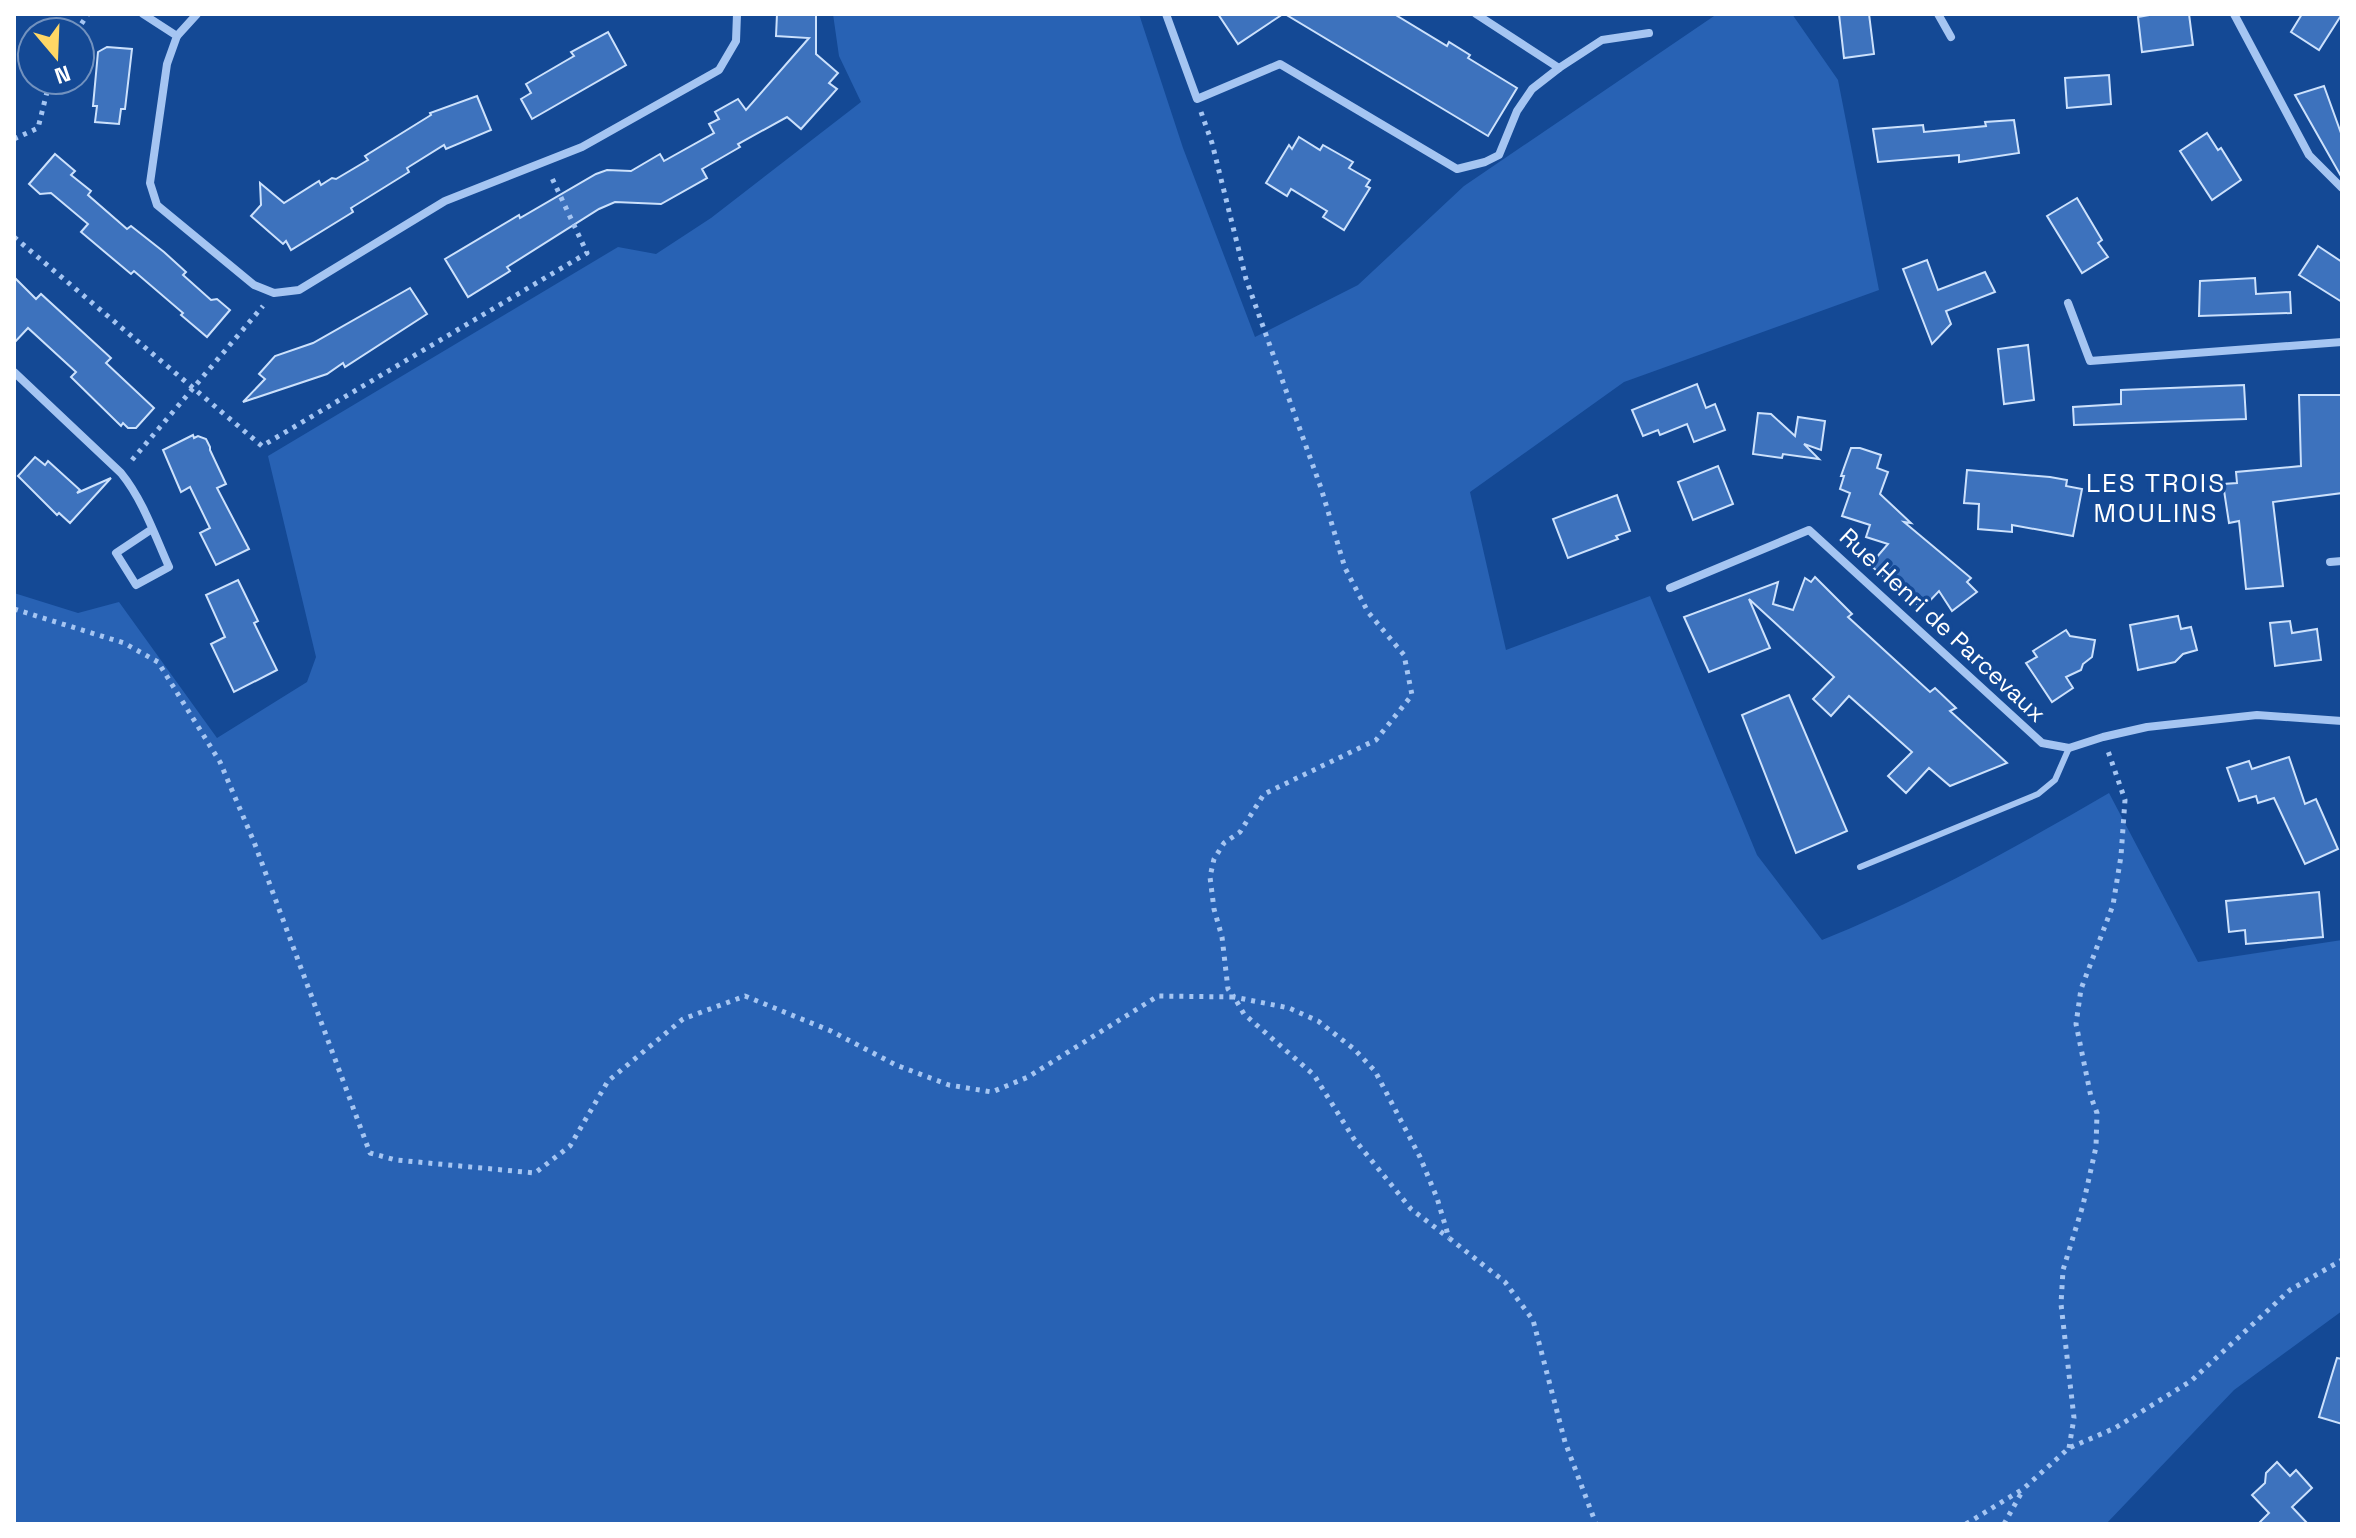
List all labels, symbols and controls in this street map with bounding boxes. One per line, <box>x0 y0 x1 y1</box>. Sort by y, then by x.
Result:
north arrow <box>16 16 96 96</box>
text: N <box>51 59 74 91</box>
district label: LES TROIS MOULINS <box>2086 466 2226 530</box>
street label: Rue Henri de Parcevaux <box>1833 521 2053 729</box>

